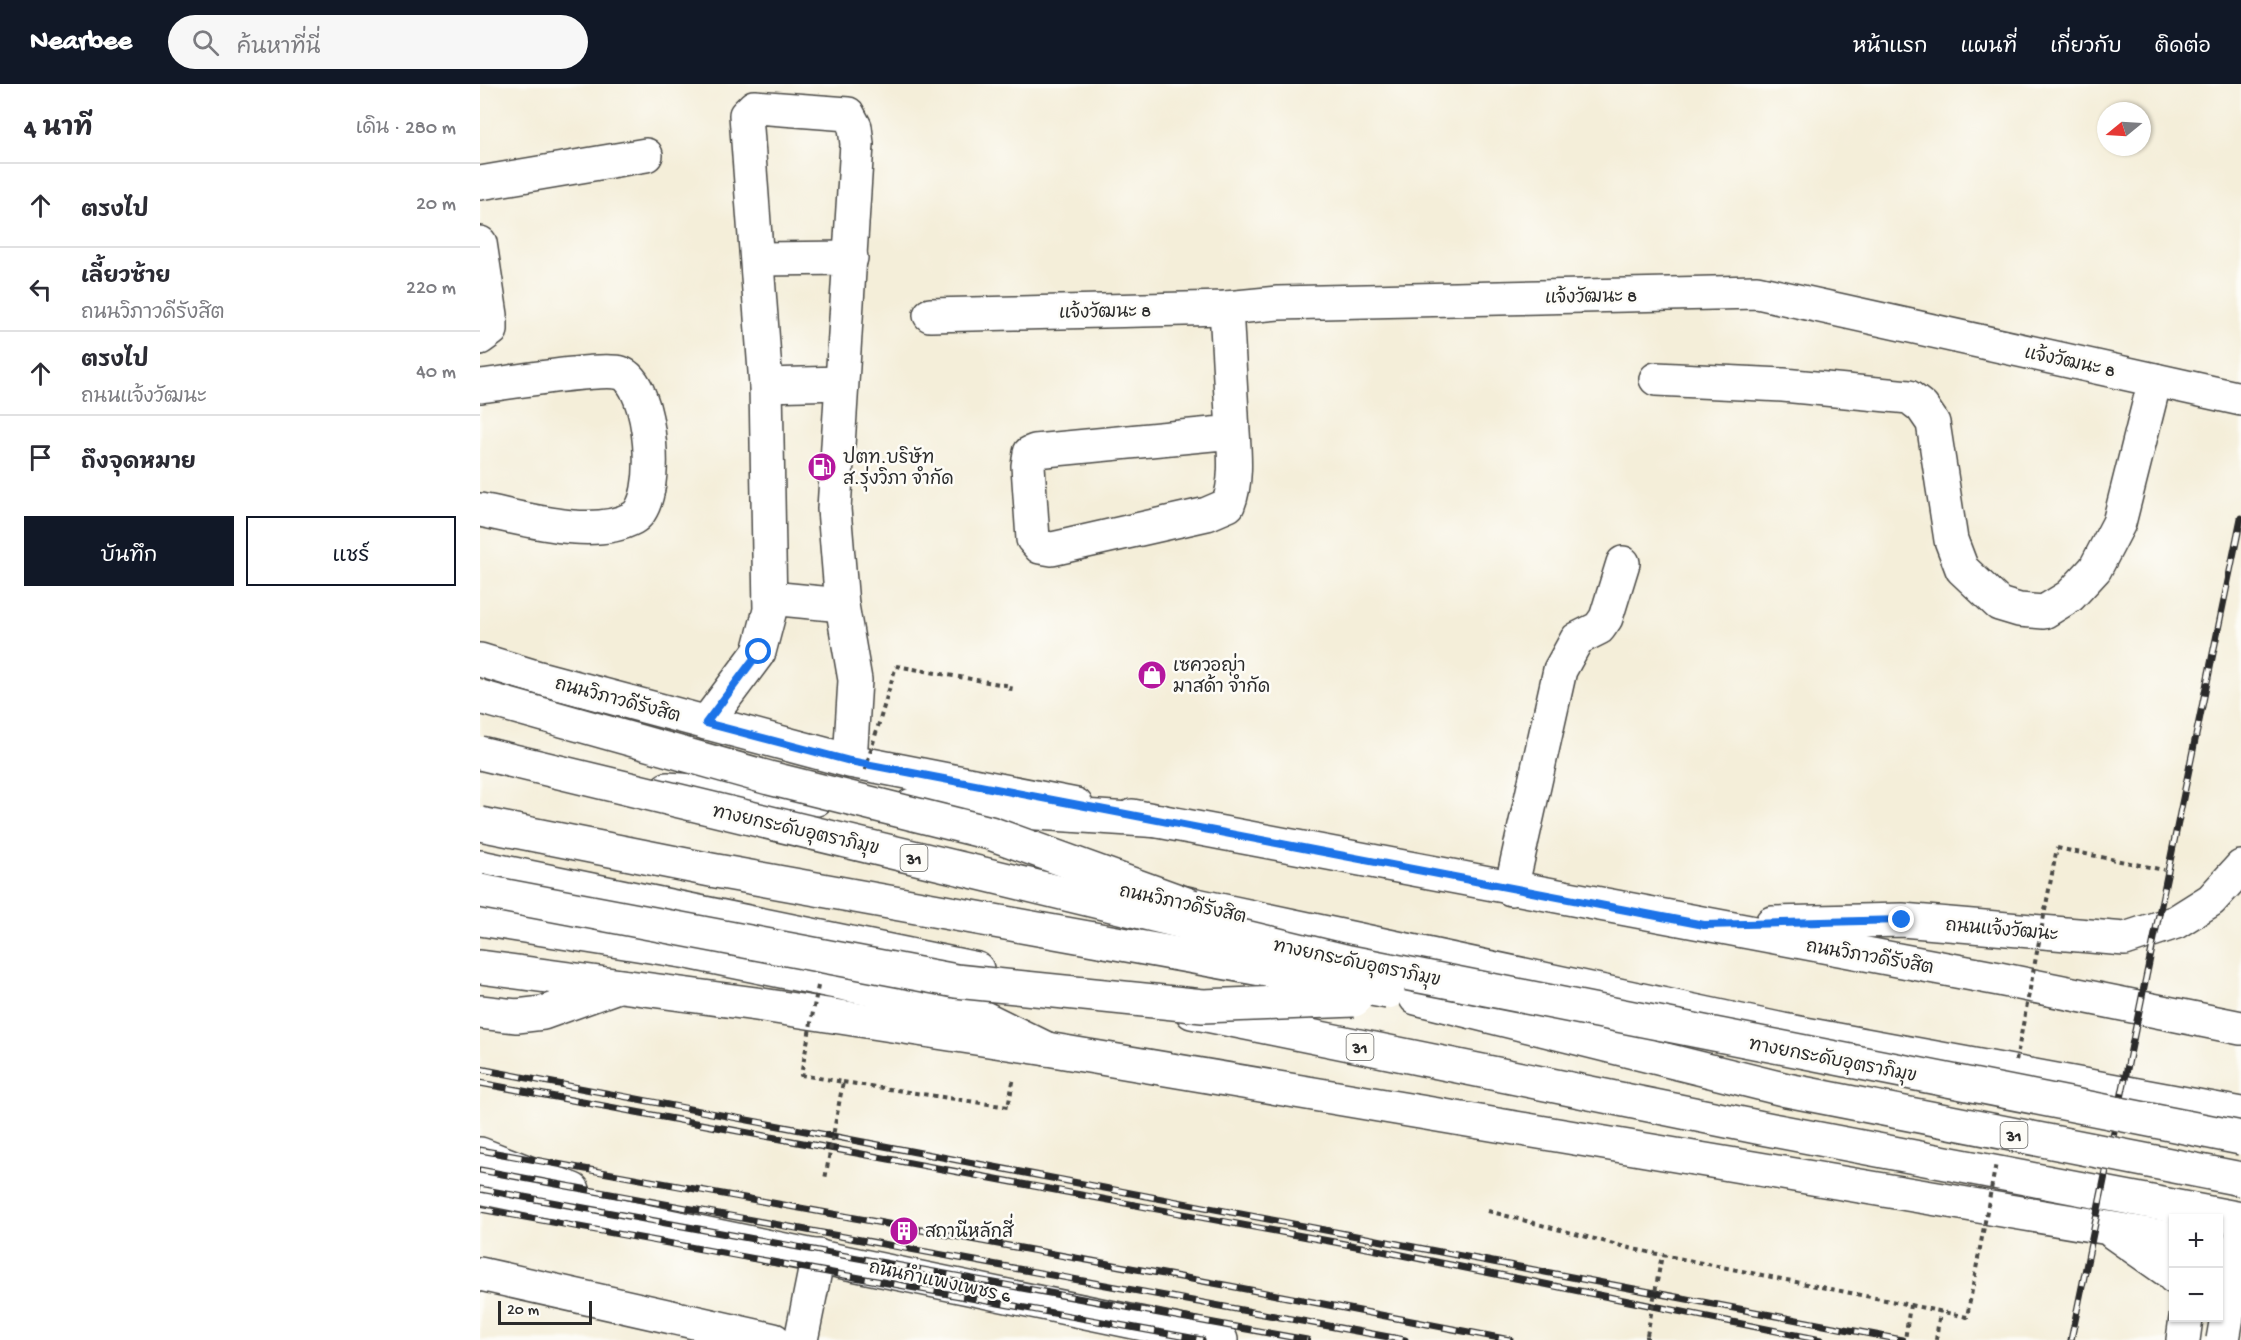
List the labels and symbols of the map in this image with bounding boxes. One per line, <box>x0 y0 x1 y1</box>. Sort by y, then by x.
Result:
north arrow <box>2097 102 2151 156</box>
street label: แจ้งวัฒนะ 8 <box>1545 283 1637 310</box>
street label: แจ้งวัฒนะ 8 <box>1059 298 1151 325</box>
street label: แจ้งวัฒนะ 8 <box>2022 340 2118 383</box>
place label: ปตท.บริษัท ส.รุ่งวิภา จำกัด <box>843 446 954 492</box>
fuel station icon: ปตท.บริษัท ส.รุ่งวิภา จำกัด <box>806 451 838 483</box>
route start <box>745 638 771 664</box>
place label: เซควอญ่า มาสด้า จำกัด <box>1173 653 1270 699</box>
shop icon: เซควอญ่า มาสด้า จำกัด <box>1136 659 1168 691</box>
street label: ถนนวิภาวดีรังสิต <box>552 671 684 728</box>
street label: ทางยกระดับอุตราภิมุข <box>710 799 882 862</box>
road number: 31 <box>900 845 928 871</box>
street label: ถนนวิภาวดีรังสิต <box>1117 878 1249 929</box>
route end <box>1888 906 1914 932</box>
street label: ถนนแจ้งวัฒนะ <box>1944 912 2059 947</box>
street label: ทางยกระดับอุตราภิมุข <box>1271 933 1443 993</box>
street label: ถนนวิภาวดีรังสิต <box>1804 933 1936 980</box>
street label: ทางยกระดับอุตราภิมุข <box>1746 1032 1919 1089</box>
road number: 31 <box>1346 1034 1374 1060</box>
road number: 31 <box>2000 1122 2027 1148</box>
place label: สถานีหลักสี่ <box>925 1213 1015 1244</box>
building icon: สถานีหลักสี่ <box>888 1215 920 1247</box>
street label: ถนนกำแพงเพชร 6 <box>867 1254 1014 1309</box>
scale bar <box>498 1298 592 1326</box>

